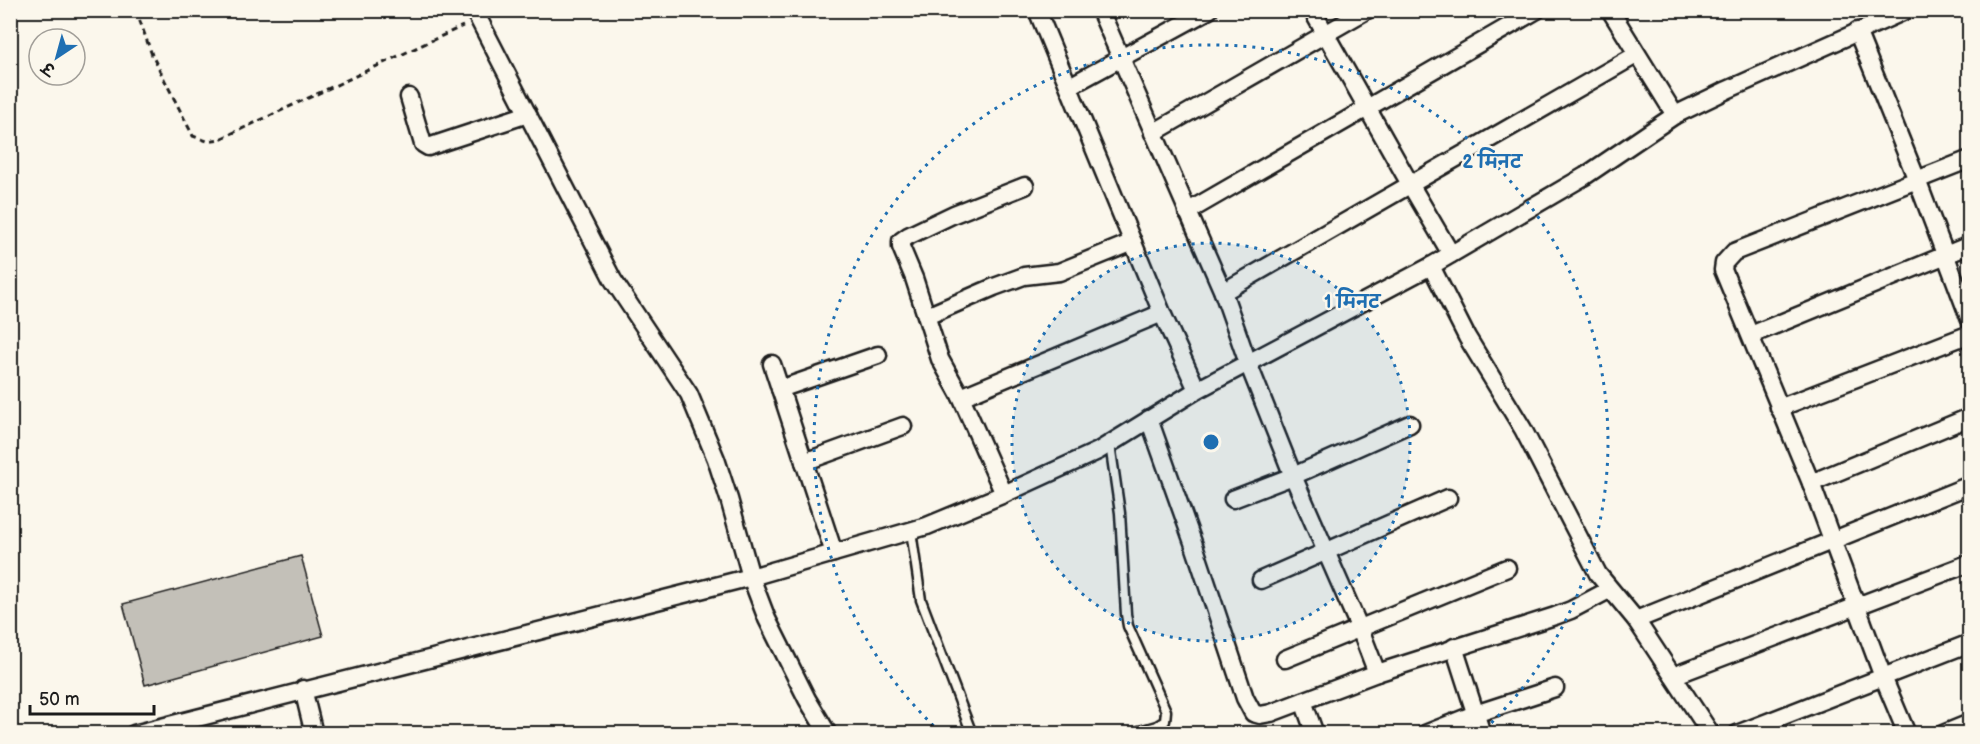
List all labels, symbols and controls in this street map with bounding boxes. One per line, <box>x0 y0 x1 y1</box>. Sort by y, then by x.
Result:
north arrow <box>27 27 87 87</box>
text: उ <box>38 56 61 80</box>
text: 2 मिनट <box>1462 147 1524 173</box>
text: 1 मिनट <box>1324 287 1382 313</box>
centre of rings <box>1201 432 1221 452</box>
scale bar <box>30 678 154 716</box>
text: 50 m <box>39 689 80 710</box>

